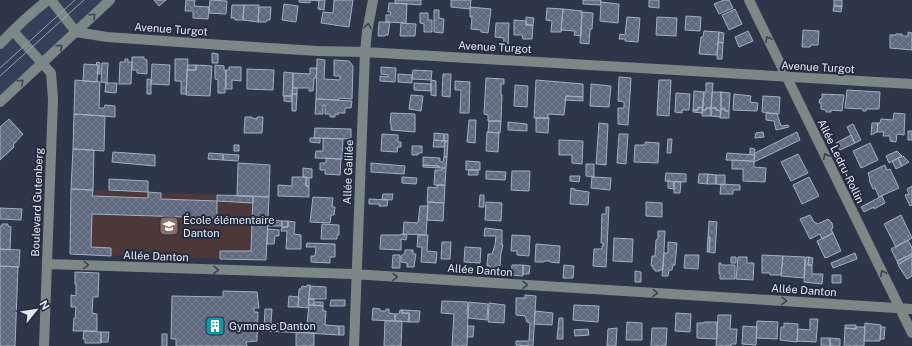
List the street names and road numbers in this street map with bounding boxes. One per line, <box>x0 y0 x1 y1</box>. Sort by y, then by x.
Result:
street label: Avenue Turgot <box>134 20 208 38</box>
street label: Avenue Turgot <box>458 39 532 55</box>
street label: Avenue Turgot <box>781 59 855 75</box>
street label: Allée Ledru-Rollin <box>815 117 867 205</box>
street label: Allée Galilée <box>341 139 355 205</box>
street label: Boulevard Gutenberg <box>29 147 45 257</box>
street label: Allée Danton <box>123 249 189 263</box>
street label: Allée Danton <box>447 262 513 278</box>
street label: Allée Danton <box>771 282 837 298</box>

